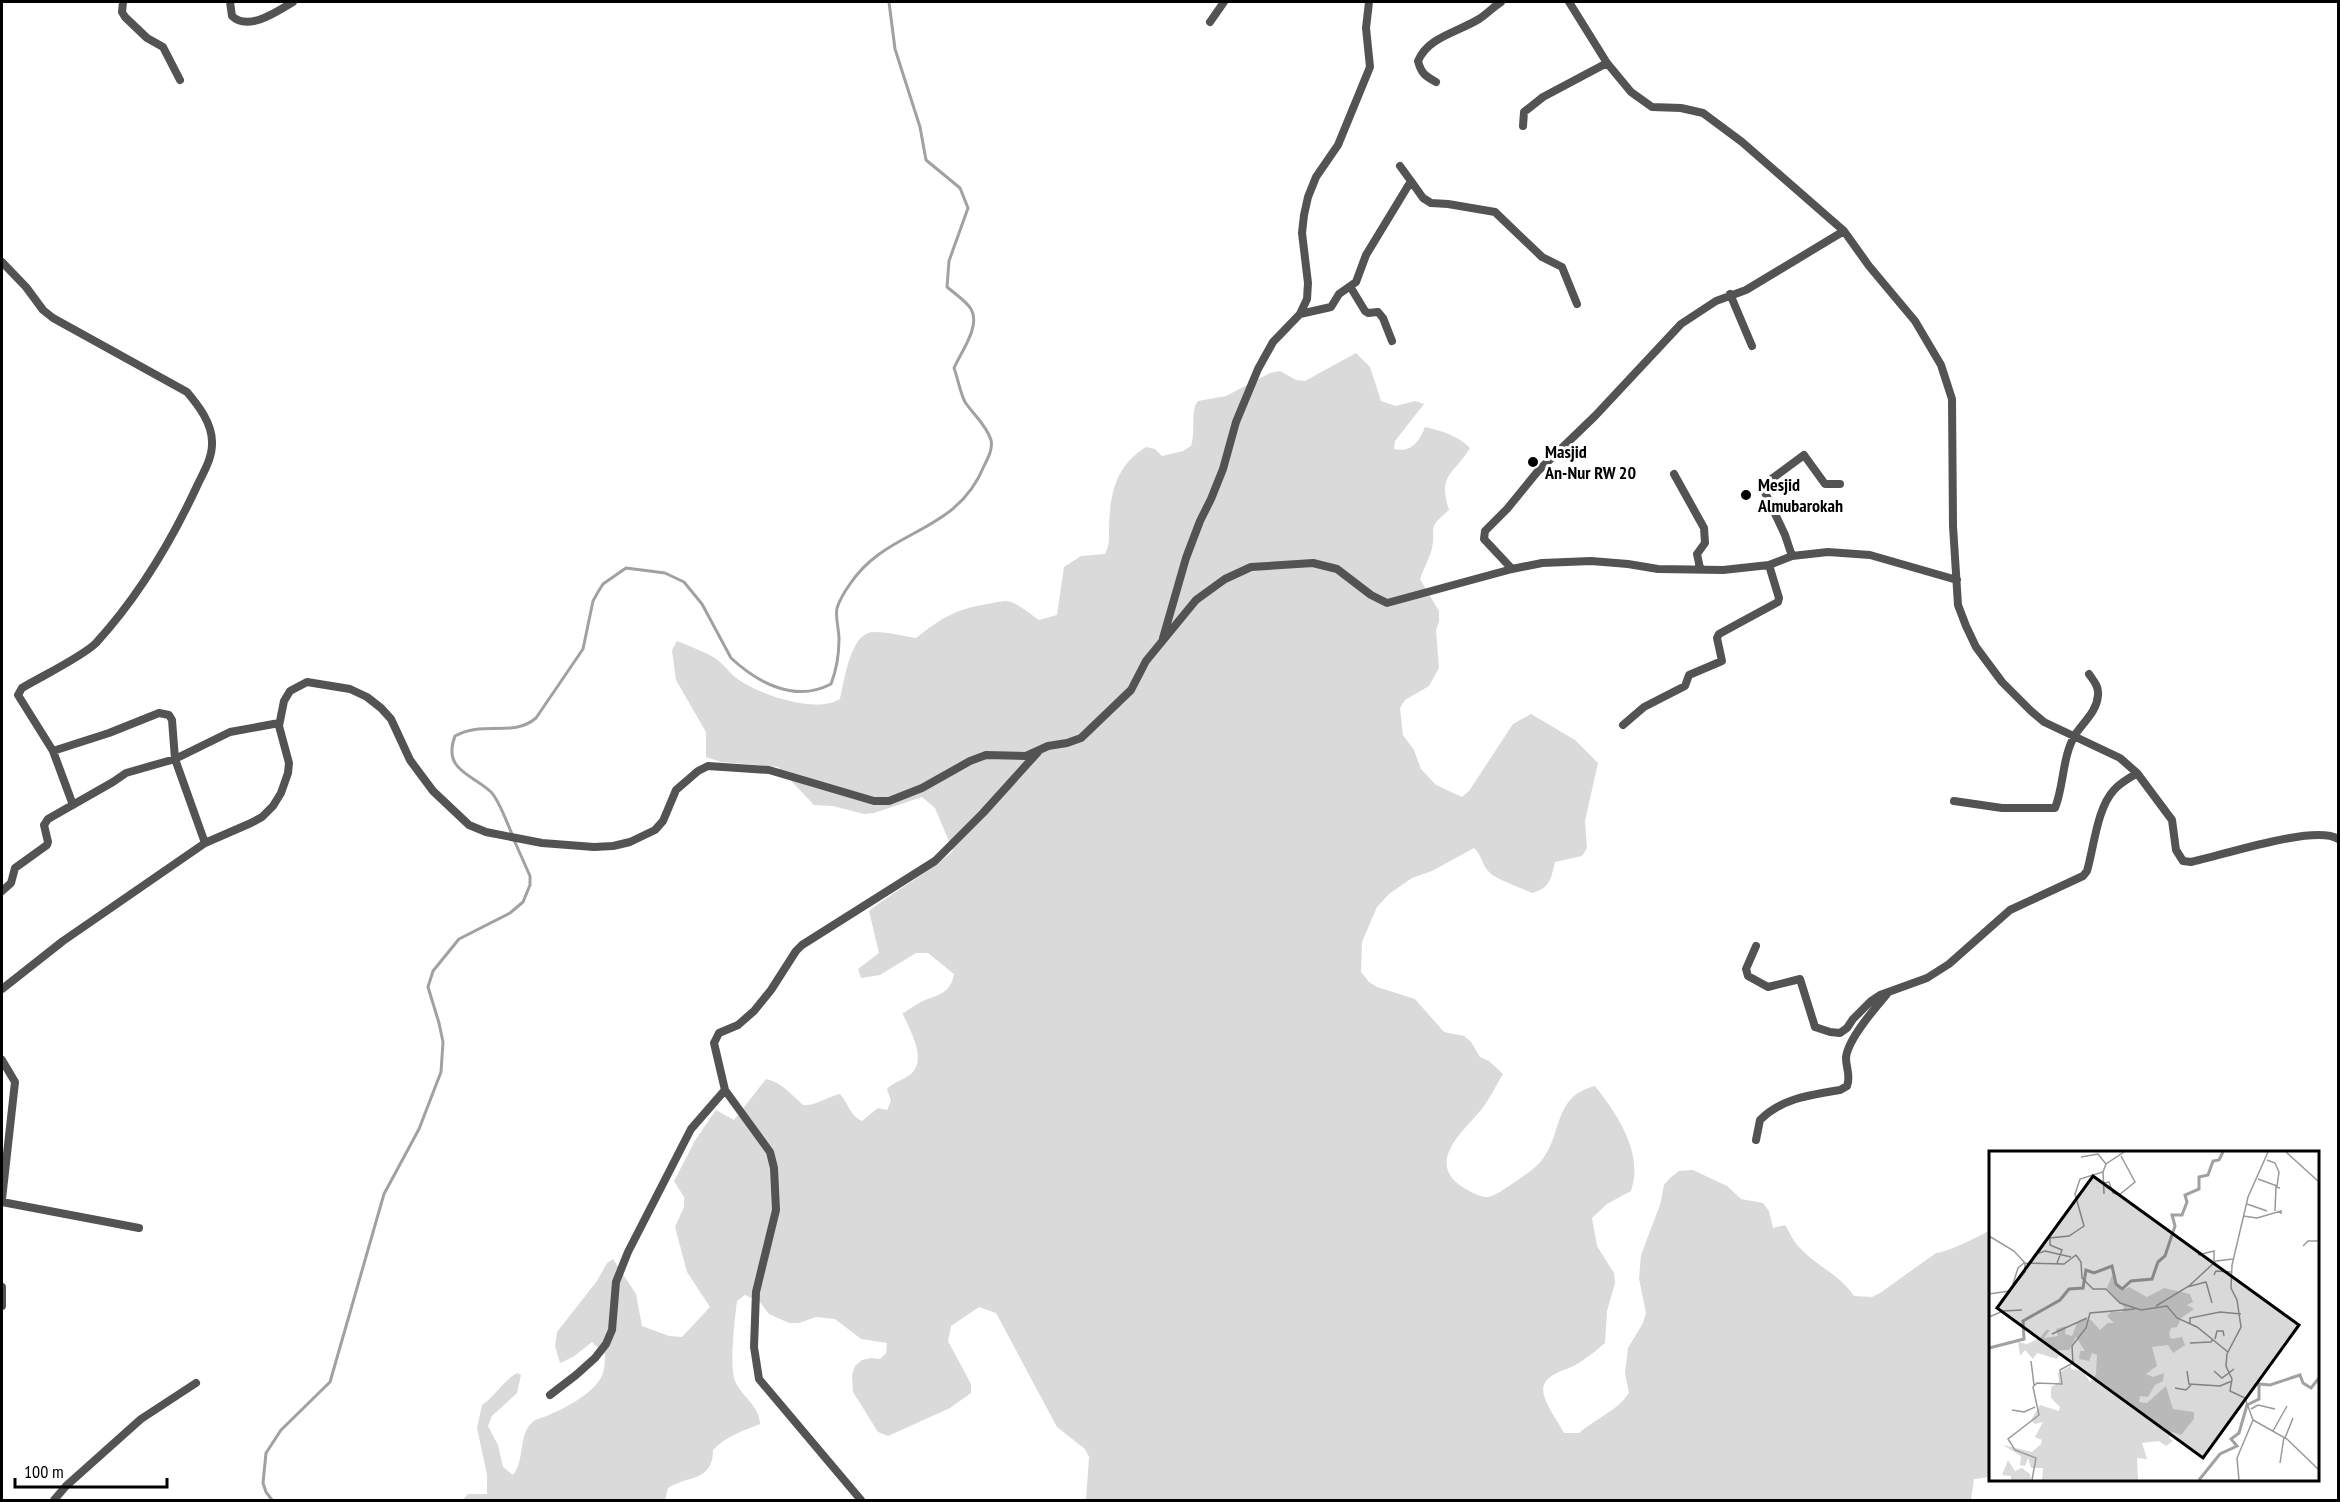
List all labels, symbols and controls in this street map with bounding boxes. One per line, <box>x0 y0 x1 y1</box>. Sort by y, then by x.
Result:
place label: Masjid An-Nur RW 20 <box>1544 440 1636 484</box>
marker: Masjid An-Nur RW 20 <box>1526 455 1540 469</box>
place label: Mesjid Almubarokah <box>1757 473 1843 517</box>
marker: Mesjid Almubarokah <box>1739 488 1753 502</box>
inset map <box>1989 1151 2319 1481</box>
scale bar <box>15 1451 166 1489</box>
text: 100 m <box>24 1460 64 1483</box>

